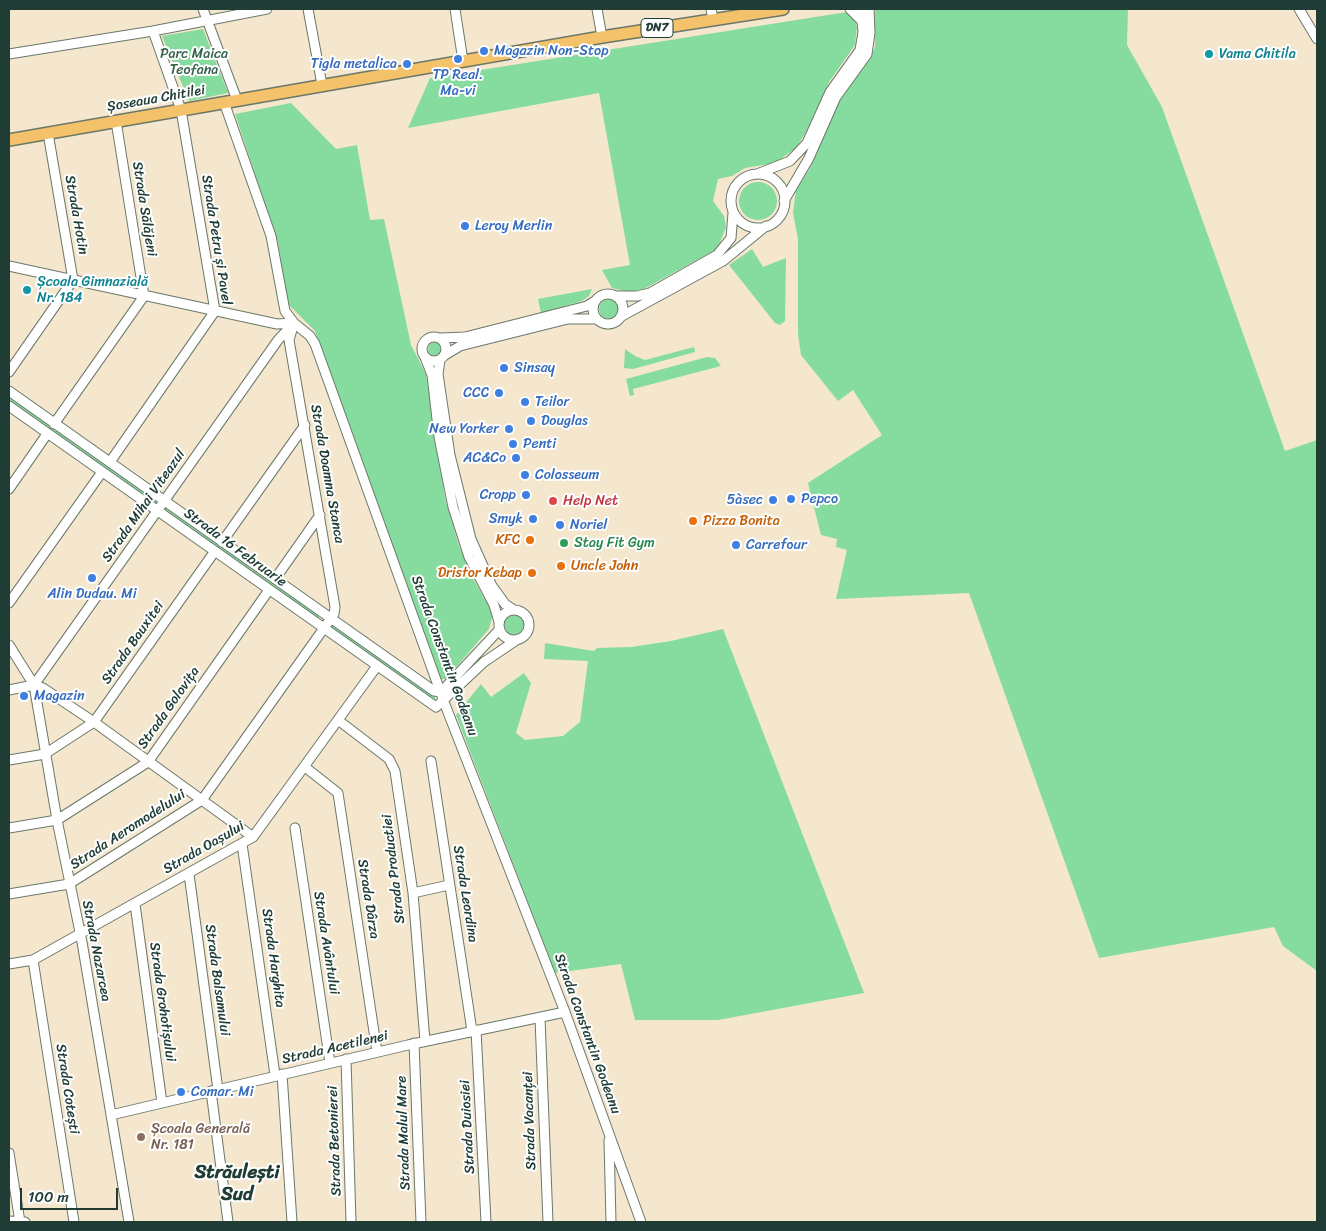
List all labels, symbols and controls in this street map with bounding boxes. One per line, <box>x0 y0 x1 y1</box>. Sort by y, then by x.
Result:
road number: DN7 <box>641 18 673 38</box>
place label: Magazin Non-Stop <box>494 43 609 59</box>
marker: Magazin Non-Stop <box>478 45 490 57</box>
park label: Parc Maica Teofana <box>160 46 228 78</box>
place label: Vama Chitila <box>1219 46 1296 62</box>
marker: Vama Chitila <box>1203 48 1215 60</box>
marker: TP Real. Ma-vi <box>452 53 464 65</box>
place label: Tigla metalica <box>311 56 397 72</box>
marker: Tigla metalica <box>401 58 413 70</box>
place label: TP Real. Ma-vi <box>433 67 483 100</box>
street label: Șoseaua Chitilei <box>106 82 206 116</box>
street label: Strada Sălăjeni <box>128 160 160 258</box>
street label: Strada Hotin <box>61 174 91 256</box>
street label: Strada Petru și Pavel <box>197 174 235 306</box>
place label: Leroy Merlin <box>475 218 552 234</box>
marker: Leroy Merlin <box>459 220 471 232</box>
place label: Școala Gimnazială Nr. 184 <box>37 274 148 306</box>
marker: Școala Gimnazială Nr. 184 <box>21 284 33 296</box>
place label: Sinsay <box>514 360 555 376</box>
marker: Sinsay <box>498 362 510 374</box>
place label: CCC <box>463 385 489 401</box>
marker: CCC <box>493 387 505 399</box>
place label: Teilor <box>535 394 569 410</box>
marker: Teilor <box>519 396 531 408</box>
street label: Strada Doamna Stanca <box>307 403 347 545</box>
place label: Douglas <box>541 413 588 429</box>
marker: Douglas <box>525 415 537 427</box>
place label: New Yorker <box>429 421 499 437</box>
marker: New Yorker <box>503 423 515 435</box>
place label: Penti <box>523 436 556 452</box>
marker: Penti <box>507 438 519 450</box>
street label: Strada Mihai Viteazul <box>99 446 189 566</box>
place label: AC&Co <box>463 450 506 466</box>
marker: AC&Co <box>510 452 522 464</box>
place label: Colosseum <box>535 467 599 483</box>
marker: Colosseum <box>519 469 531 481</box>
place label: Cropp <box>480 487 516 503</box>
marker: Cropp <box>520 489 532 501</box>
place label: Pepco <box>801 491 838 507</box>
place label: 5àsec <box>727 492 763 508</box>
place label: Help Net <box>563 493 618 509</box>
marker: Pepco <box>785 493 797 505</box>
marker: 5àsec <box>767 494 779 506</box>
marker: Help Net <box>547 495 559 507</box>
street label: Strada 16 Februarie <box>180 505 290 591</box>
place label: Smyk <box>489 511 523 527</box>
marker: Smyk <box>527 513 539 525</box>
place label: Pizza Bonita <box>703 513 780 529</box>
marker: Pizza Bonita <box>687 515 699 527</box>
place label: Noriel <box>570 517 607 533</box>
marker: Noriel <box>554 519 566 531</box>
place label: KFC <box>495 532 520 548</box>
marker: KFC <box>524 534 536 546</box>
place label: Stay Fit Gym <box>574 535 655 551</box>
marker: Stay Fit Gym <box>558 537 570 549</box>
place label: Carrefour <box>746 537 807 553</box>
marker: Carrefour <box>730 539 742 551</box>
place label: Uncle John <box>571 558 638 574</box>
marker: Uncle John <box>555 560 567 572</box>
place label: Dristor Kebap <box>438 565 522 581</box>
marker: Dristor Kebap <box>526 567 538 579</box>
marker: Alin Dudau. Mi <box>86 572 98 584</box>
street label: Strada Constantin Godeanu <box>407 573 481 739</box>
place label: Alin Dudau. Mi <box>47 586 137 602</box>
street label: Strada Bauxitei <box>98 598 168 688</box>
street label: Strada Golovița <box>135 664 203 752</box>
place label: Magazin <box>34 688 85 704</box>
marker: Magazin <box>18 690 30 702</box>
street label: Strada Aeromodelului <box>67 786 189 874</box>
street label: Strada Productiei <box>379 813 409 925</box>
street label: Strada Oașului <box>160 818 248 878</box>
street label: Strada Leordina <box>449 844 481 944</box>
street label: Strada Dârza <box>353 858 383 940</box>
street label: Strada Avântului <box>310 890 342 996</box>
street label: Strada Nazarcea <box>78 899 114 1003</box>
street label: Strada Harghita <box>258 907 288 1009</box>
street label: Strada Balsamului <box>201 923 233 1037</box>
street label: Strada Grohotișului <box>145 941 179 1063</box>
street label: Strada Constantin Godeanu <box>550 951 624 1117</box>
street label: Strada Acetilenei <box>280 1028 390 1068</box>
street label: Strada Cotești <box>52 1043 82 1135</box>
street label: Strada Vacanței <box>520 1072 540 1170</box>
street label: Strada Malul Mare <box>394 1075 414 1191</box>
street label: Strada Duiosiei <box>457 1080 479 1174</box>
place label: Comar. Mi <box>191 1084 254 1100</box>
marker: Comar. Mi <box>175 1086 187 1098</box>
street label: Strada Betonierei <box>325 1086 345 1196</box>
place label: Școala Generală Nr. 181 <box>151 1121 250 1154</box>
marker: Școala Generală Nr. 181 <box>135 1131 147 1143</box>
district label: Străulești Sud <box>194 1162 280 1206</box>
scale bar <box>22 1178 120 1210</box>
text: 100 m <box>28 1184 69 1210</box>

